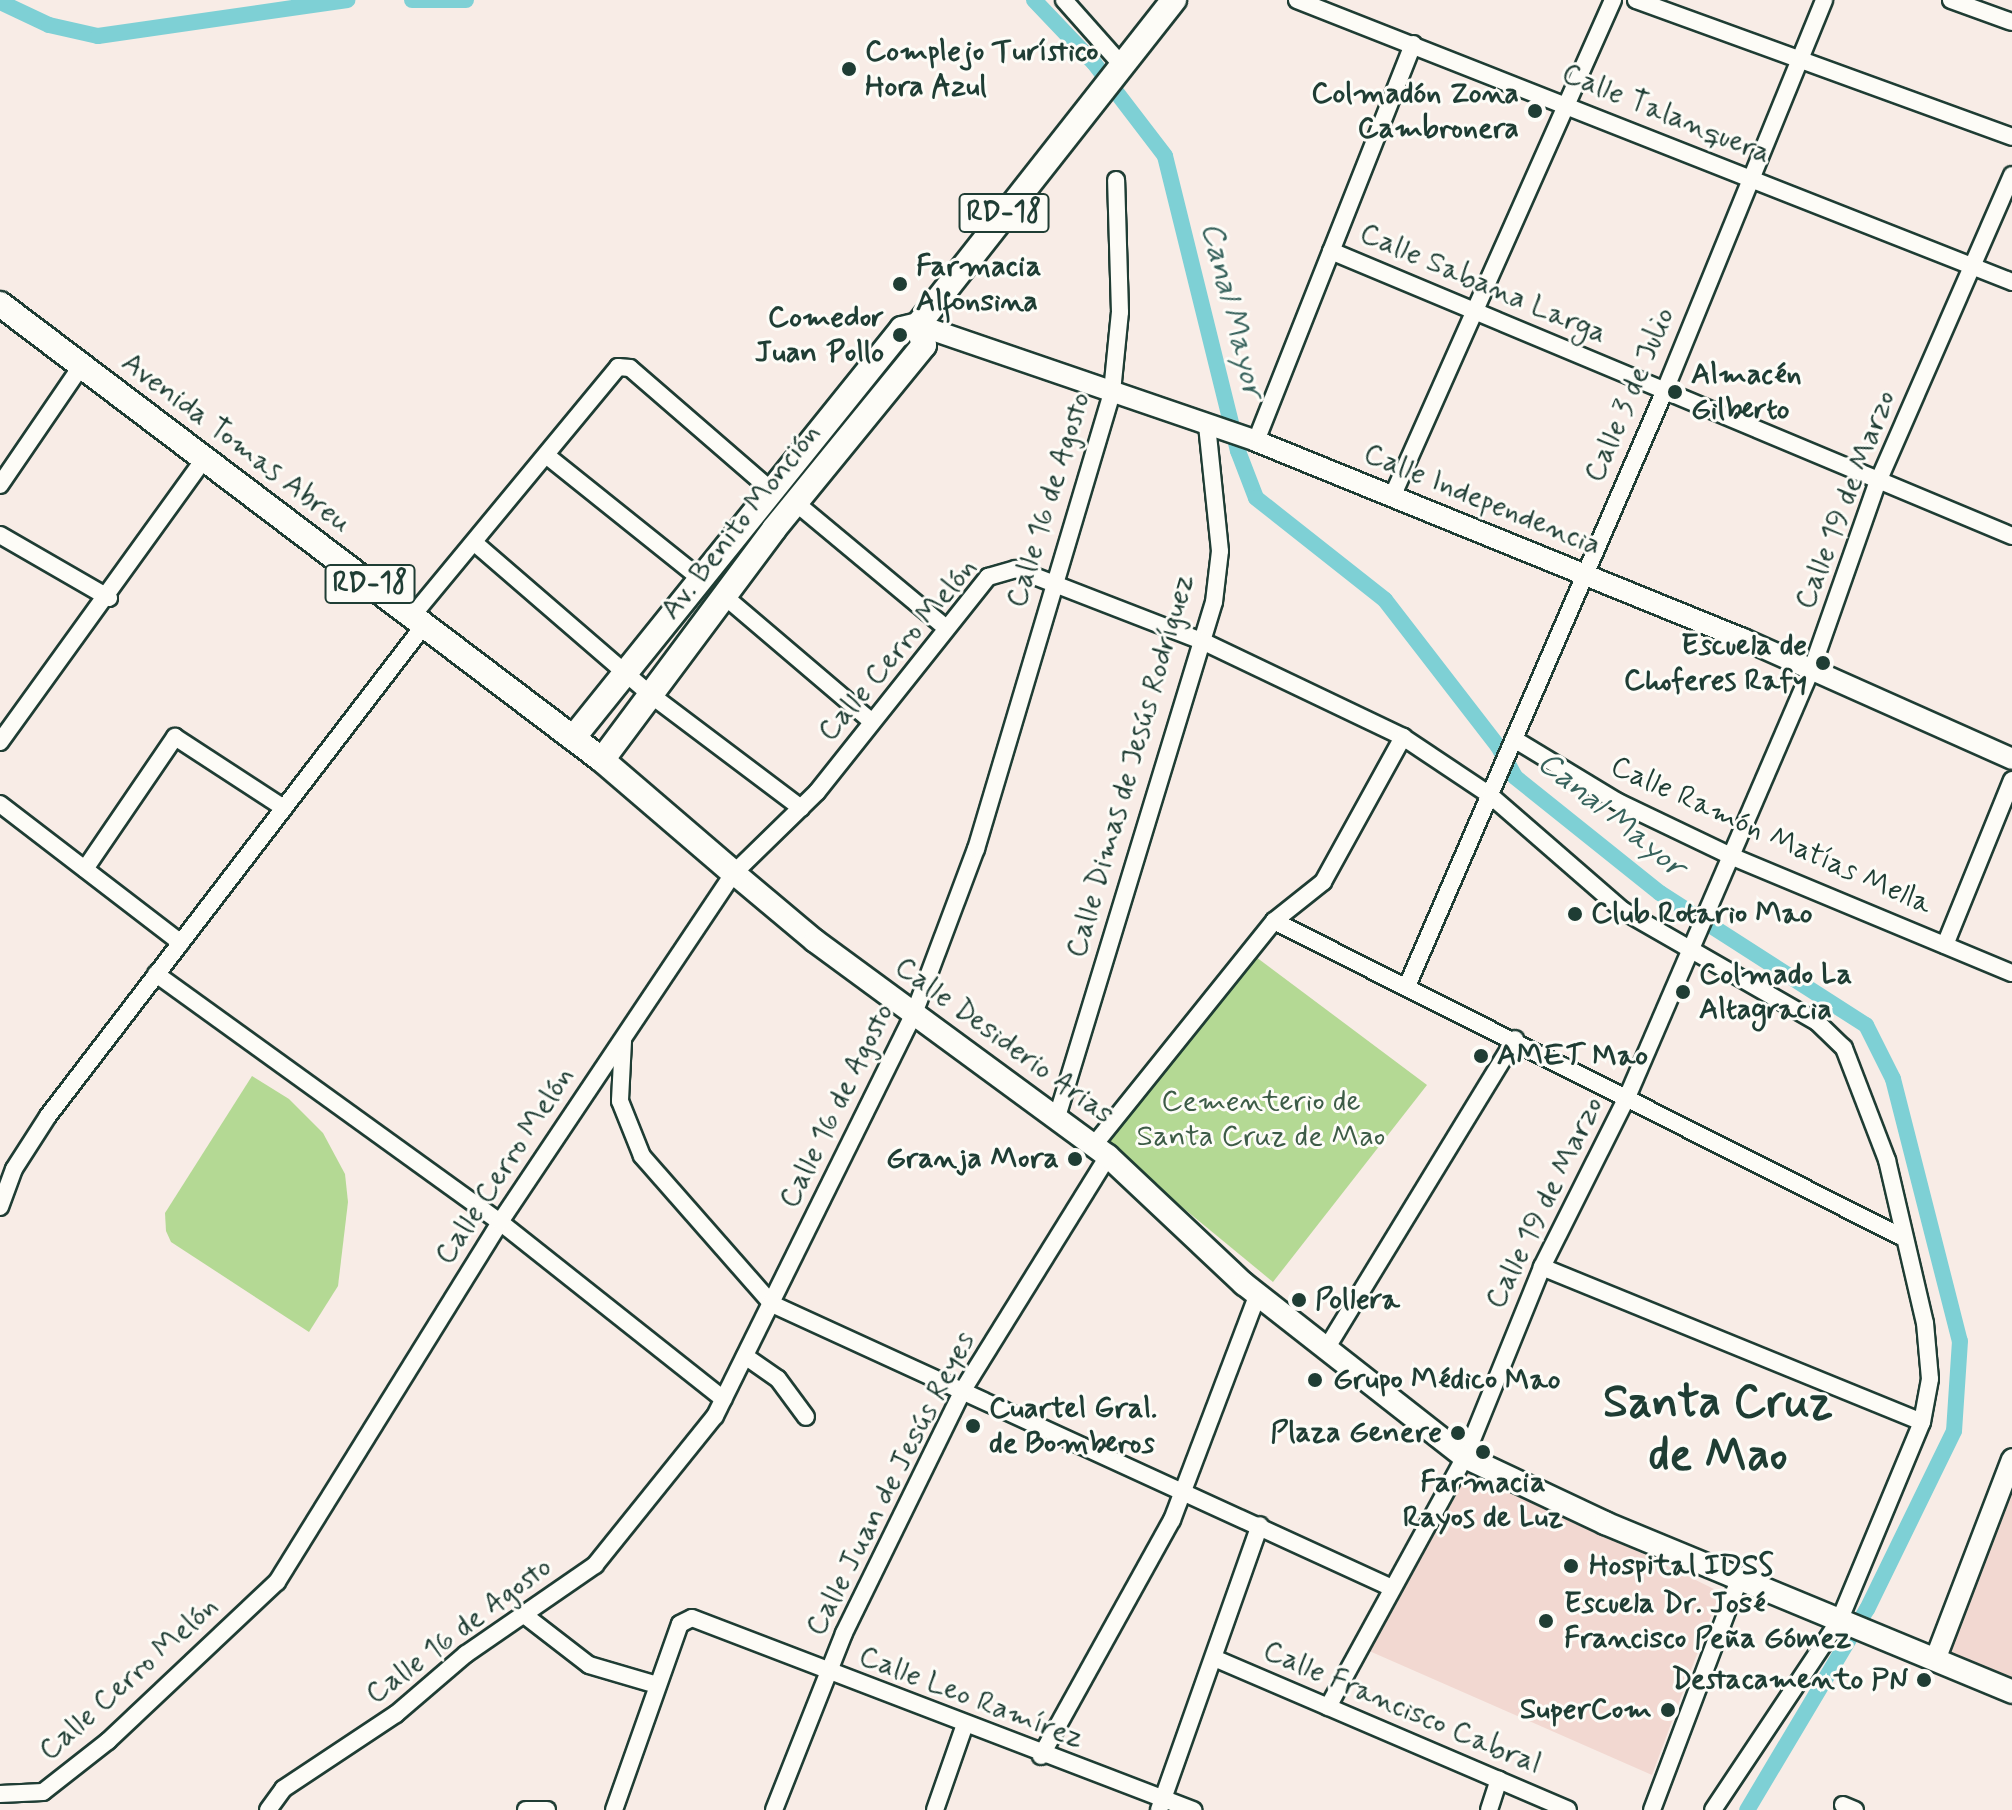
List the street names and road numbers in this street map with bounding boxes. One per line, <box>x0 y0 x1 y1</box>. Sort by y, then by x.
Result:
street label: Calle Talanquera <box>1558 56 1774 172</box>
road number: RD-18 <box>958 189 1050 237</box>
street label: Calle Sabana Larga <box>1356 216 1610 352</box>
street label: Calle 3 de Julio <box>1576 300 1684 490</box>
street label: Avenida Tomas Abreu <box>115 346 357 540</box>
street label: Calle 19 de Marzo <box>1788 386 1904 614</box>
street label: Calle 16 de Agosto <box>999 387 1099 613</box>
street label: Av. Benito Monción <box>653 417 829 627</box>
street label: Calle Independencia <box>1353 434 1611 566</box>
street label: Calle Cerro Melón <box>810 551 986 749</box>
road number: RD-18 <box>324 560 416 608</box>
street label: Calle Dimas de Jesús Rodríguez <box>1058 567 1204 965</box>
street label: Calle Ramón Matías Mella <box>1610 751 1932 921</box>
street label: Calle Desiderio Arias <box>886 948 1122 1134</box>
street label: Calle 16 de Agosto <box>772 997 902 1215</box>
street label: Calle Cerro Melón <box>427 1060 583 1272</box>
street label: Calle 19 de Marzo <box>1478 1092 1612 1314</box>
street label: Calle Juan de Jesús Reyes <box>799 1327 983 1641</box>
street label: Calle 16 de Agosto <box>358 1549 560 1713</box>
street label: Calle Cerro Melón <box>32 1589 226 1769</box>
street label: Calle Francisco Cabral <box>1260 1634 1544 1782</box>
street label: Calle Leo Ramírez <box>853 1638 1089 1758</box>

